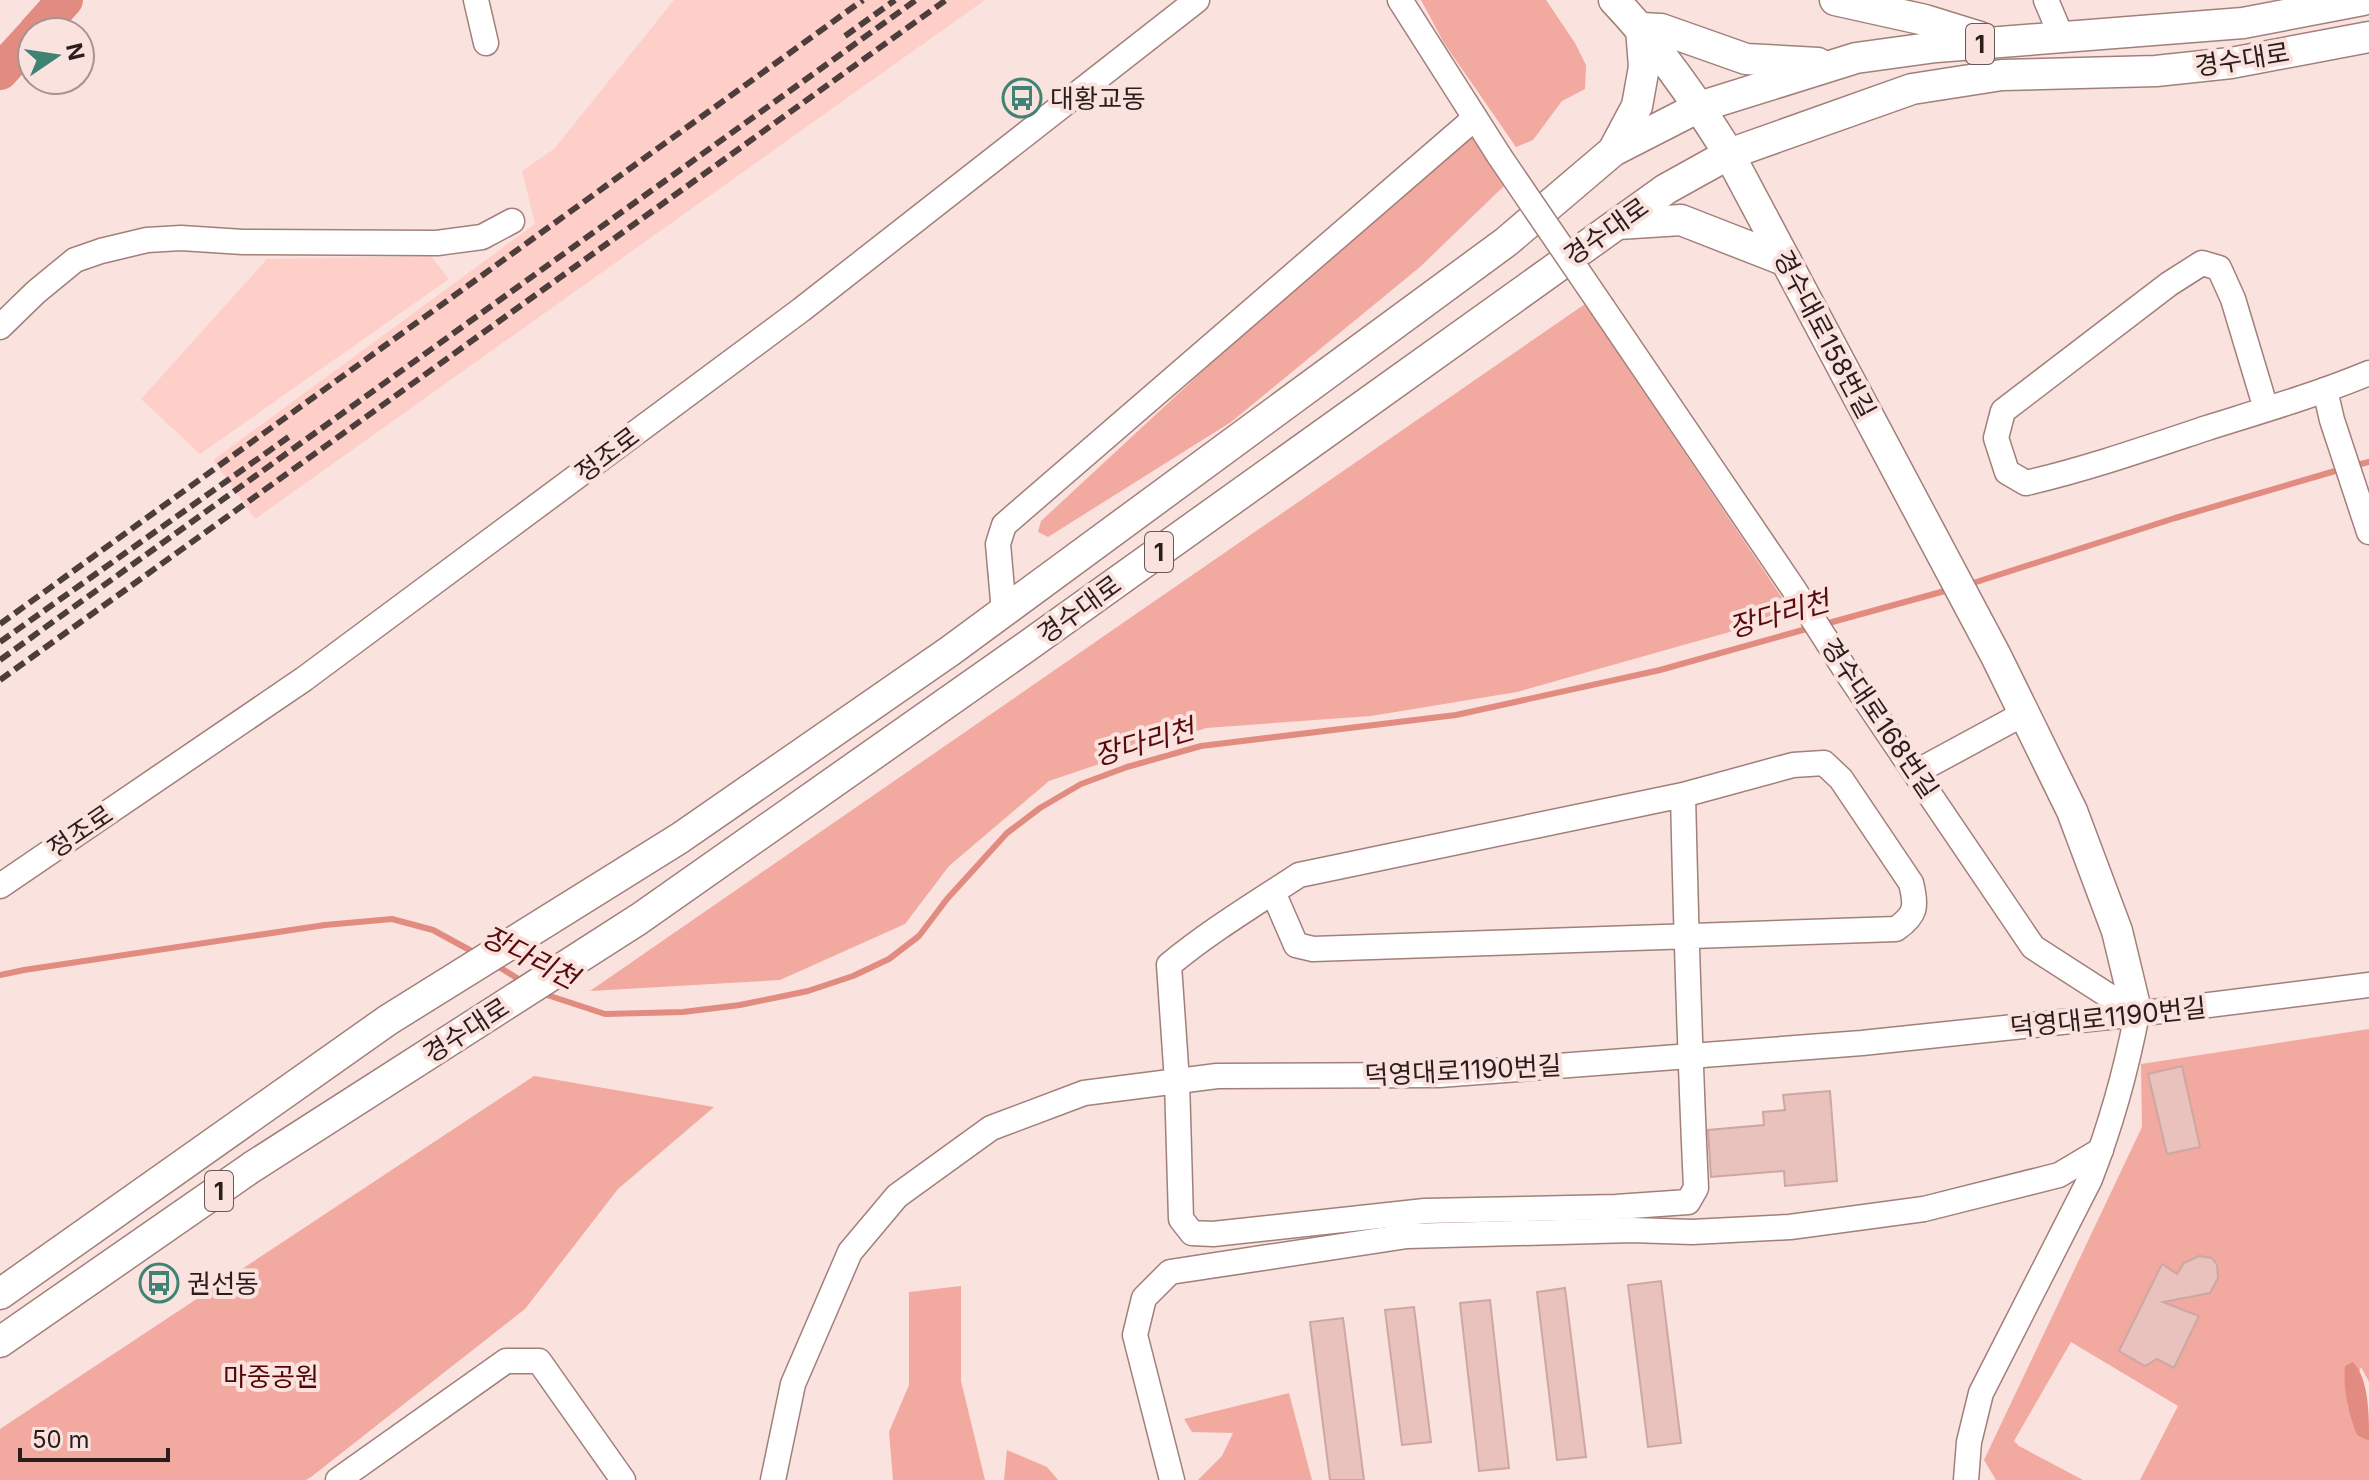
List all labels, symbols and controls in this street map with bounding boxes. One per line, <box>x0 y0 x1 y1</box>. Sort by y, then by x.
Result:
north arrow <box>16 16 96 96</box>
road number: 1 <box>1966 24 1994 64</box>
street label: 경수대로 <box>2192 36 2292 82</box>
text: N <box>61 40 90 63</box>
bus stop icon: 대황교동 <box>1001 77 1043 119</box>
place label: 대황교동 <box>1050 83 1146 114</box>
street label: 경수대로 <box>1558 191 1654 271</box>
street label: 경수대로158번길 <box>1768 245 1882 423</box>
street label: 정조로 <box>569 420 645 488</box>
road number: 1 <box>1145 532 1173 572</box>
street label: 경수대로 <box>1031 568 1127 650</box>
water label: 장다리천 <box>1725 583 1836 645</box>
street label: 경수대로168번길 <box>1815 632 1945 804</box>
water label: 장다리천 <box>1090 711 1201 773</box>
street label: 정조로 <box>42 798 118 864</box>
water label: 장다리천 <box>476 918 587 997</box>
street label: 경수대로 <box>417 991 515 1069</box>
street label: 덕영대로1190번길 <box>2008 991 2208 1043</box>
street label: 덕영대로1190번길 <box>1364 1049 1562 1091</box>
road number: 1 <box>205 1171 233 1211</box>
bus stop icon: 권선동 <box>138 1262 180 1304</box>
place label: 권선동 <box>187 1268 259 1299</box>
park label: 마중공원 <box>223 1361 319 1392</box>
scale bar <box>20 1412 168 1462</box>
text: 50 m <box>32 1425 90 1454</box>

